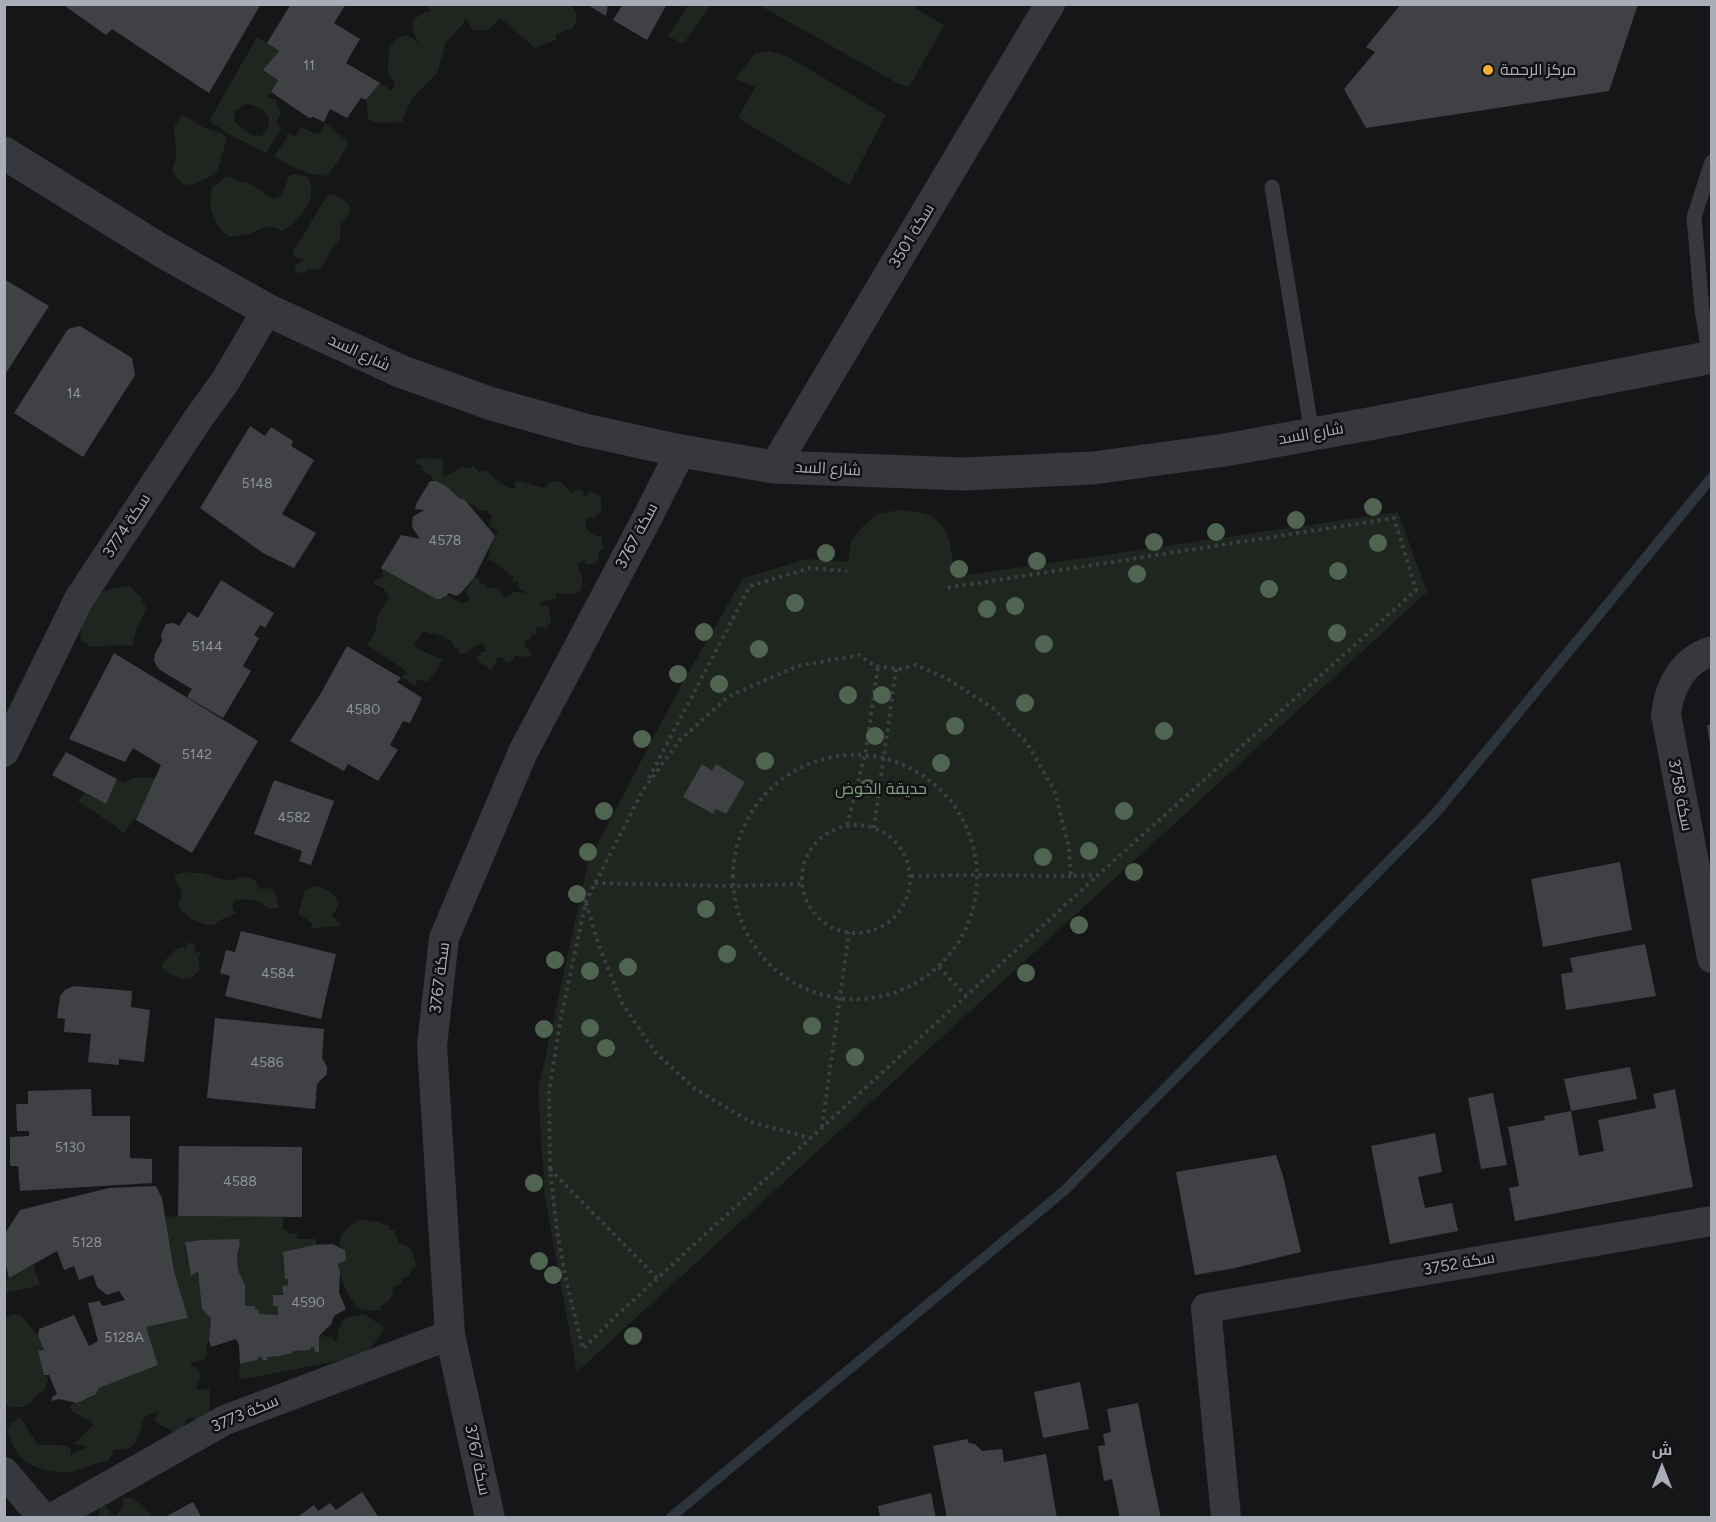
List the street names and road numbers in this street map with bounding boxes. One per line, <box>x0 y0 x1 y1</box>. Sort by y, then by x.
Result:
street label: سكة 3501 <box>885 200 939 272</box>
street label: شارع السد <box>325 330 393 376</box>
street label: شارع السد <box>1277 419 1345 449</box>
street label: شارع السد <box>795 458 861 480</box>
street label: سكة 3774 <box>99 490 155 562</box>
street label: سكة 3767 <box>612 500 662 572</box>
street label: سكة 3758 <box>1664 757 1696 833</box>
street label: سكة 3767 <box>426 941 454 1015</box>
street label: سكة 3752 <box>1422 1248 1496 1280</box>
street label: سكة 3773 <box>208 1391 282 1437</box>
street label: سكة 3767 <box>460 1423 494 1497</box>

